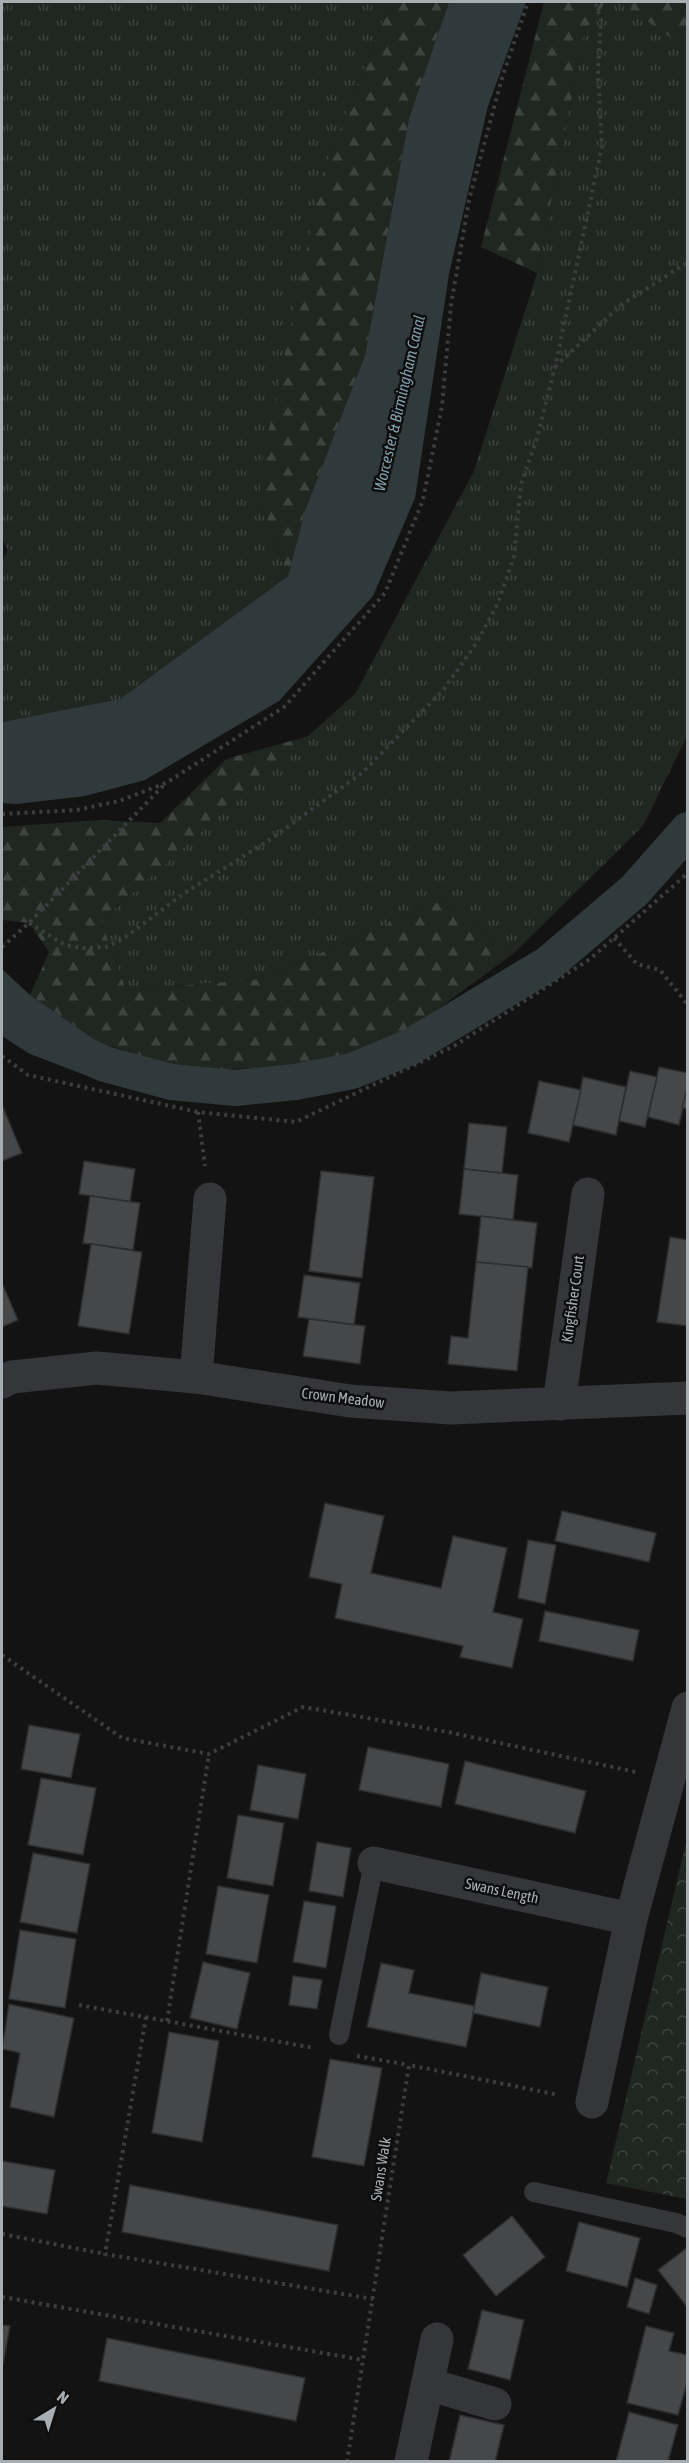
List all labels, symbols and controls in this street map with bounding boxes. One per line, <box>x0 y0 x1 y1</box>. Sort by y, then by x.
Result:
water label: Worcester & Birmingham Canal <box>370 313 429 493</box>
street label: Kingfisher Court <box>558 1254 587 1343</box>
street label: Crown Meadow <box>301 1384 385 1411</box>
street label: Swans Length <box>464 1874 540 1907</box>
street label: Swans Walk <box>367 2135 394 2202</box>
north arrow <box>24 2379 84 2439</box>
text: N <box>54 2387 73 2407</box>

